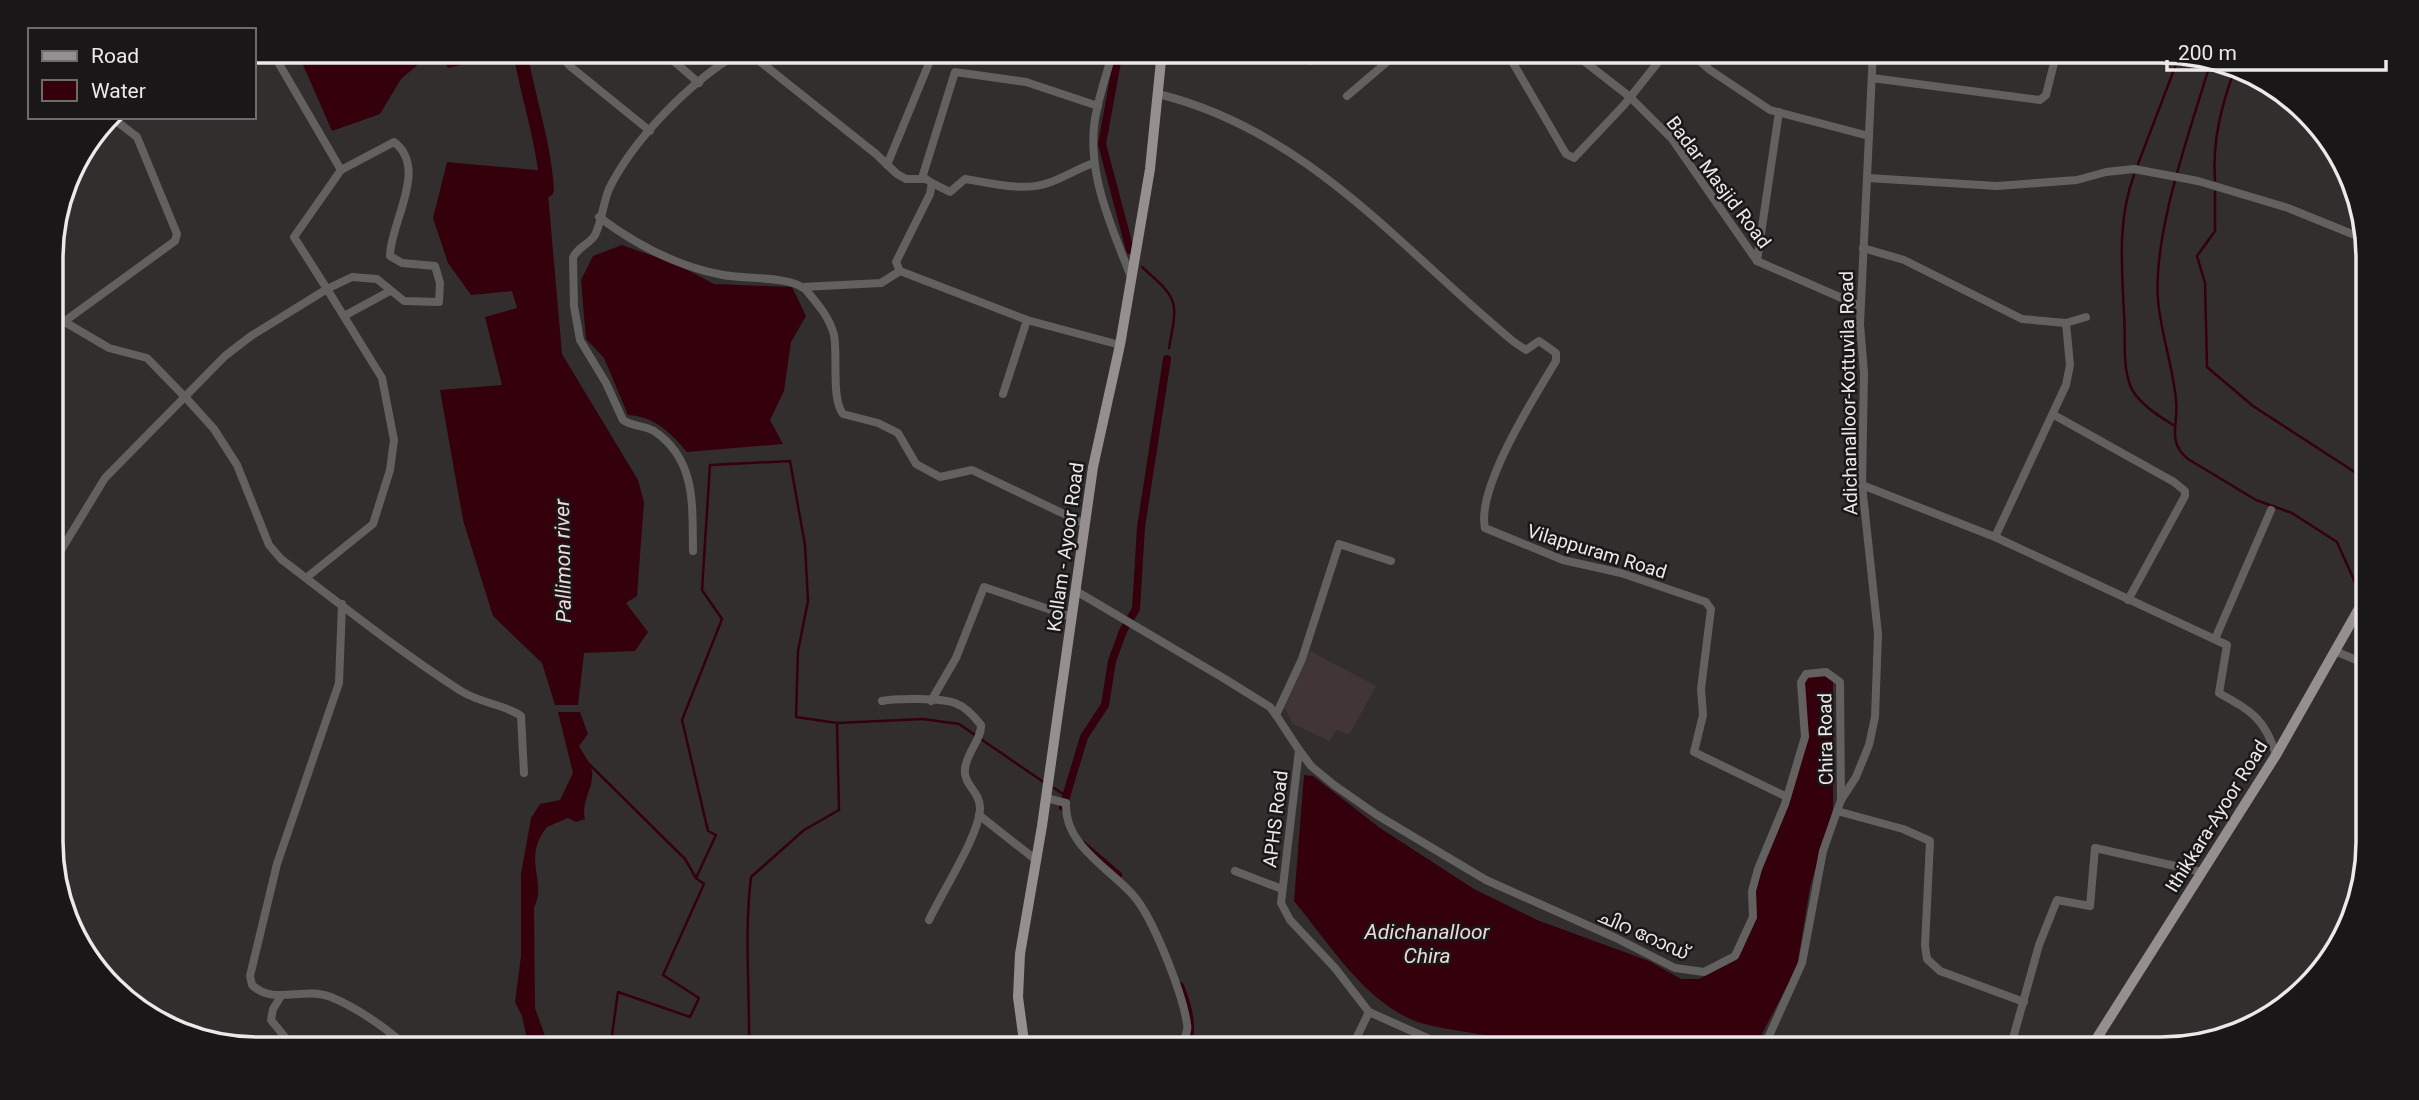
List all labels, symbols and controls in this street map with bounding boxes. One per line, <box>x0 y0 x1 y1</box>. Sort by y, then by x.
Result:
legend <box>28 28 256 119</box>
scale bar <box>2167 28 2386 72</box>
text: 200 m <box>2178 41 2237 65</box>
text: Road <box>91 44 139 68</box>
text: Water <box>91 79 146 103</box>
street label: Badar Masjid Road <box>1661 112 1776 253</box>
street label: Adichanalloor-Kottuvila Road <box>1835 271 1862 515</box>
street label: Kollam - Ayoor Road <box>1042 461 1089 633</box>
water label: Pallimon river <box>550 498 576 623</box>
street label: Vilappuram Road <box>1524 519 1669 584</box>
street label: Chira Road <box>1813 693 1838 785</box>
street label: Ithikkara-Ayoor Road <box>2160 736 2273 897</box>
street label: APHS Road <box>1258 769 1293 869</box>
street label: ചിറ റോഡ് <box>1595 904 1694 965</box>
water label: Adichanalloor Chira <box>1363 920 1491 968</box>

